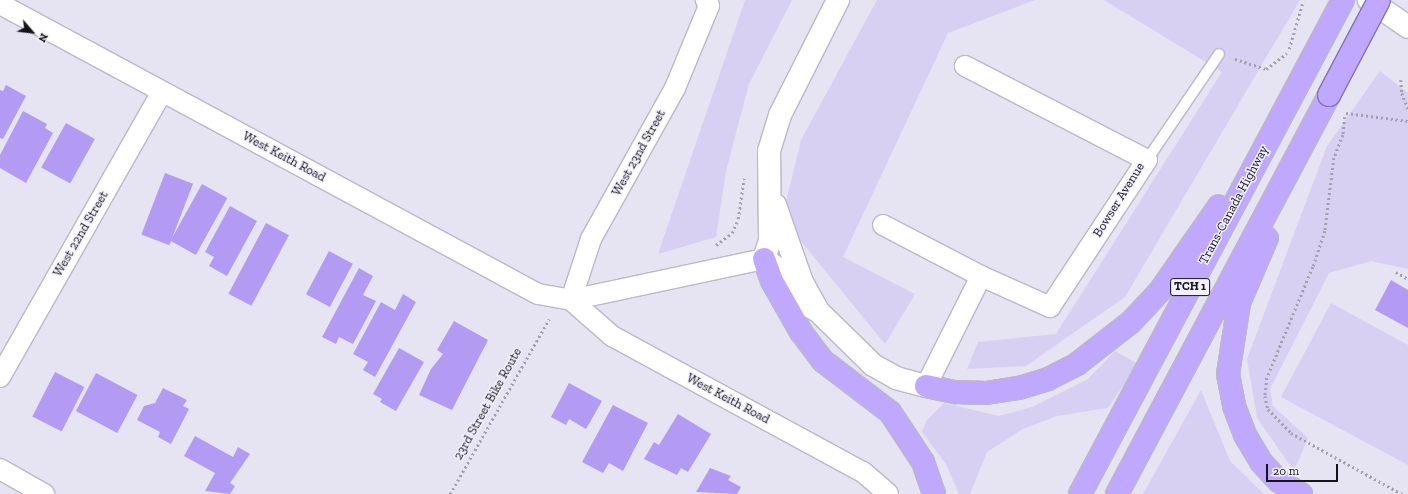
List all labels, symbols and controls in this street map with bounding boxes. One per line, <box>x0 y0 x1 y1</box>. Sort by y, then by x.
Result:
north arrow <box>12 12 52 52</box>
text: N <box>35 31 51 45</box>
street label: West 23nd Street <box>609 107 669 199</box>
street label: West Keith Road <box>240 129 328 185</box>
street label: Trans-Canada Highway <box>1196 143 1272 267</box>
street label: Bowser Avenue <box>1090 160 1148 240</box>
street label: West 22nd Street <box>50 188 112 280</box>
road number: TCH 1 <box>1170 277 1210 297</box>
street label: 23rd Street Bike Route <box>451 345 525 463</box>
street label: West Keith Road <box>684 371 772 427</box>
scale bar <box>1268 456 1340 482</box>
text: 20 m <box>1273 464 1299 478</box>

